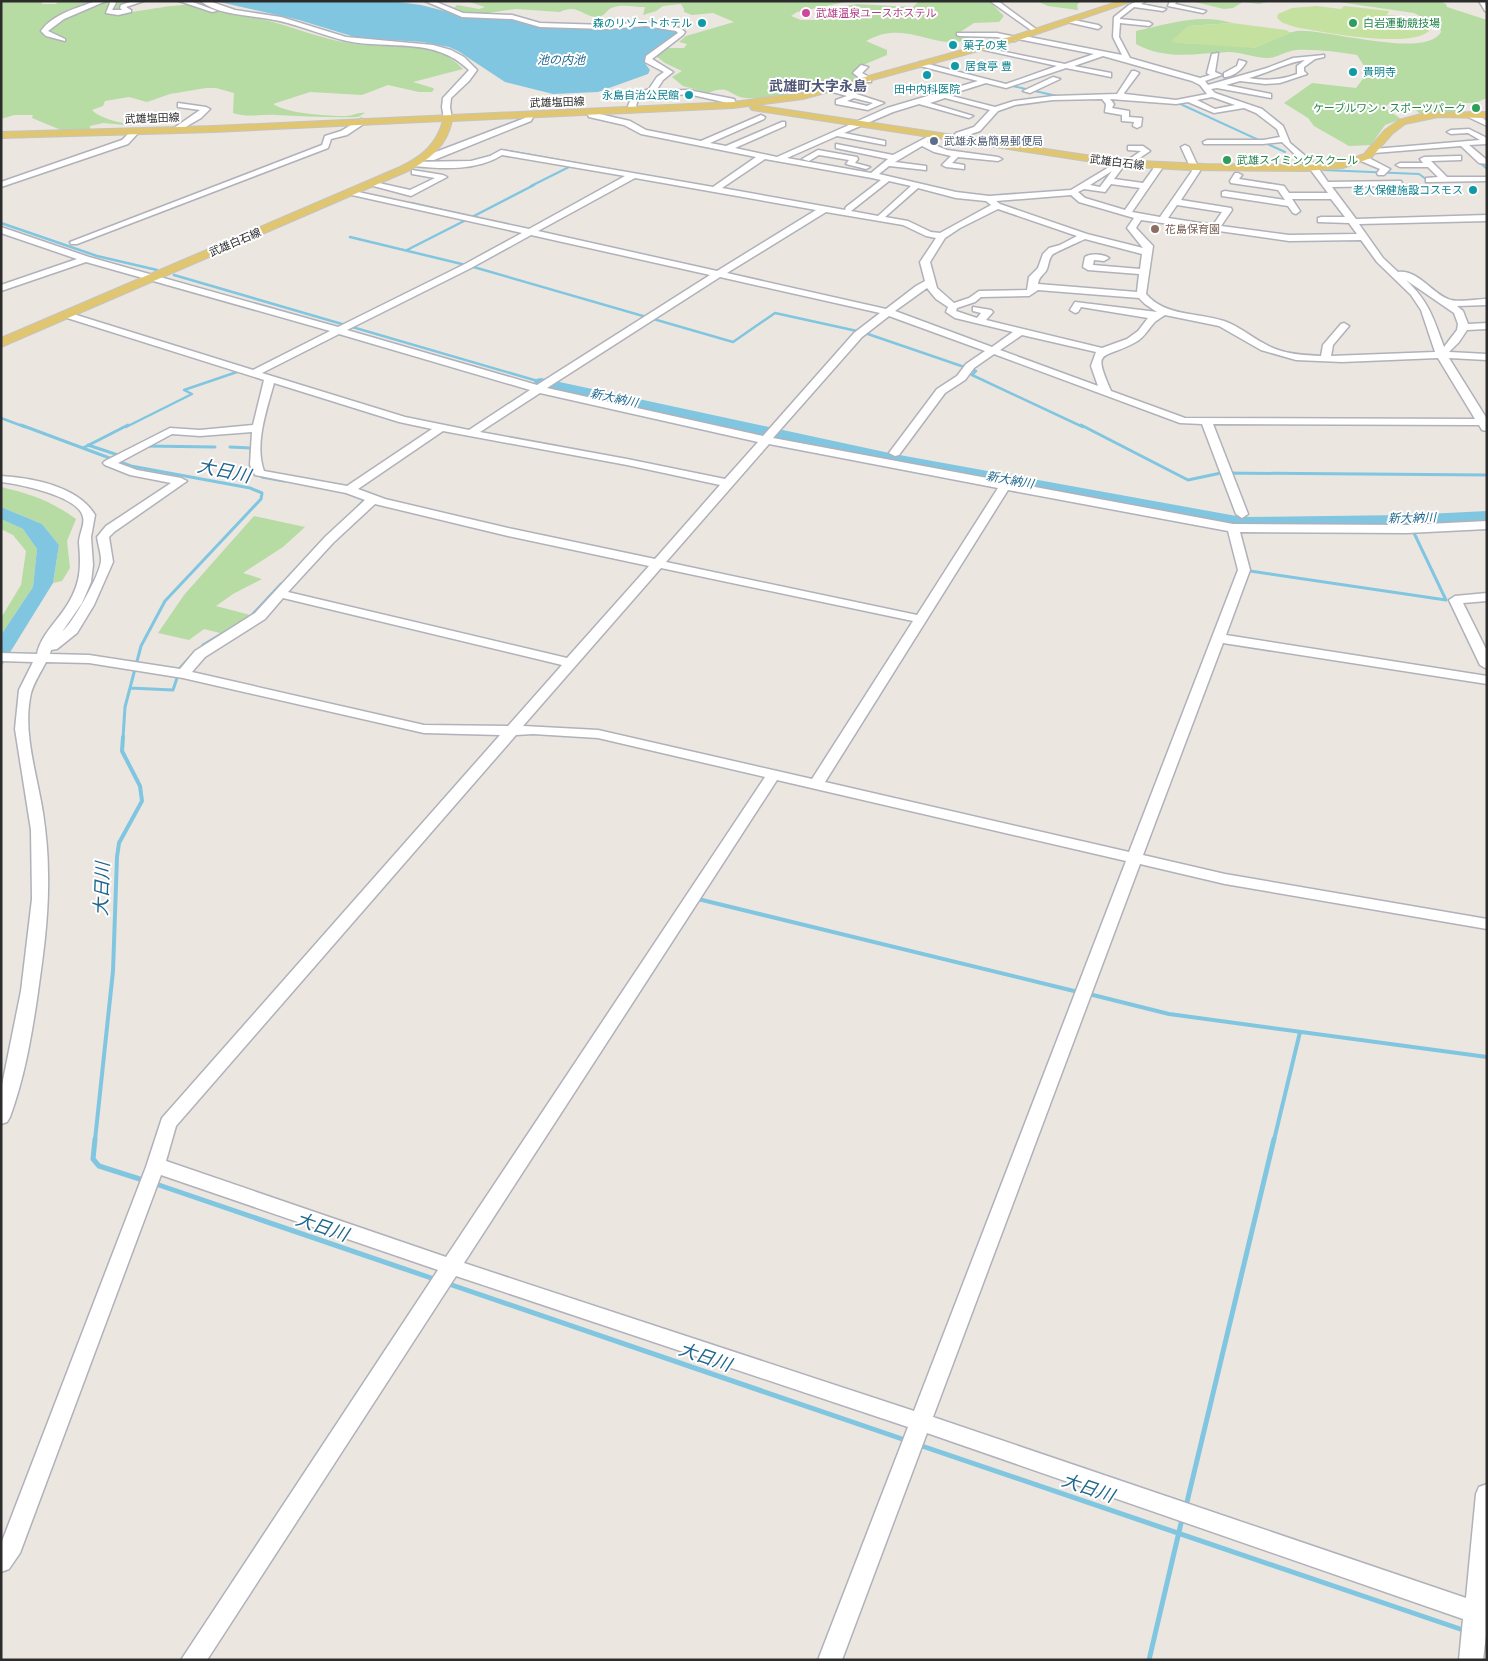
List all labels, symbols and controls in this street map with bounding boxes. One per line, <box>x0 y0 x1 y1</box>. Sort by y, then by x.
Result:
place label: 武雄温泉ユースホステル <box>816 6 936 21</box>
marker: 武雄温泉ユースホステル <box>800 7 812 19</box>
place label: 森のリゾートホテル <box>593 16 692 31</box>
place label: 白岩運動競技場 <box>1363 16 1440 31</box>
marker: 森のリゾートホテル <box>696 17 708 29</box>
marker: 白岩運動競技場 <box>1347 17 1359 29</box>
place label: 菓子の実 <box>963 38 1007 53</box>
marker: 菓子の実 <box>947 39 959 51</box>
water label: 池の内池 <box>537 52 586 68</box>
place label: 居食亭 豊 <box>965 59 1012 74</box>
marker: 居食亭 豊 <box>949 60 961 72</box>
place label: 貴明寺 <box>1363 65 1396 80</box>
marker: 貴明寺 <box>1347 66 1359 78</box>
marker: 田中内科医院 <box>921 69 933 81</box>
district label: 武雄町大字永島 <box>769 77 867 96</box>
place label: 田中内科医院 <box>894 82 960 97</box>
place label: 永島自治公民館 <box>602 88 679 103</box>
marker: 永島自治公民館 <box>683 89 695 101</box>
street label: 武雄塩田線 <box>529 94 585 111</box>
place label: ケーブルワン・スポーツパーク <box>1313 101 1466 116</box>
marker: ケーブルワン・スポーツパーク <box>1470 102 1482 114</box>
street label: 武雄塩田線 <box>124 110 180 127</box>
place label: 武雄永島簡易郵便局 <box>944 134 1043 149</box>
marker: 武雄永島簡易郵便局 <box>928 135 940 147</box>
street label: 武雄白石線 <box>1089 152 1145 173</box>
place label: 武雄スイミングスクール <box>1237 153 1358 168</box>
marker: 武雄スイミングスクール <box>1221 154 1233 166</box>
place label: 老人保健施設コスモス <box>1353 183 1463 198</box>
marker: 老人保健施設コスモス <box>1467 184 1479 196</box>
place label: 花島保育園 <box>1165 222 1220 237</box>
marker: 花島保育園 <box>1149 223 1161 235</box>
street label: 武雄白石線 <box>207 225 263 260</box>
water label: 新大納川 <box>589 385 641 411</box>
water label: 大日川 <box>195 454 255 489</box>
water label: 新大納川 <box>985 468 1037 492</box>
water label: 新大納川 <box>1388 510 1438 526</box>
water label: 大日川 <box>89 860 115 916</box>
water label: 大日川 <box>293 1207 353 1248</box>
water label: 大日川 <box>676 1337 736 1378</box>
water label: 大日川 <box>1059 1468 1119 1509</box>

